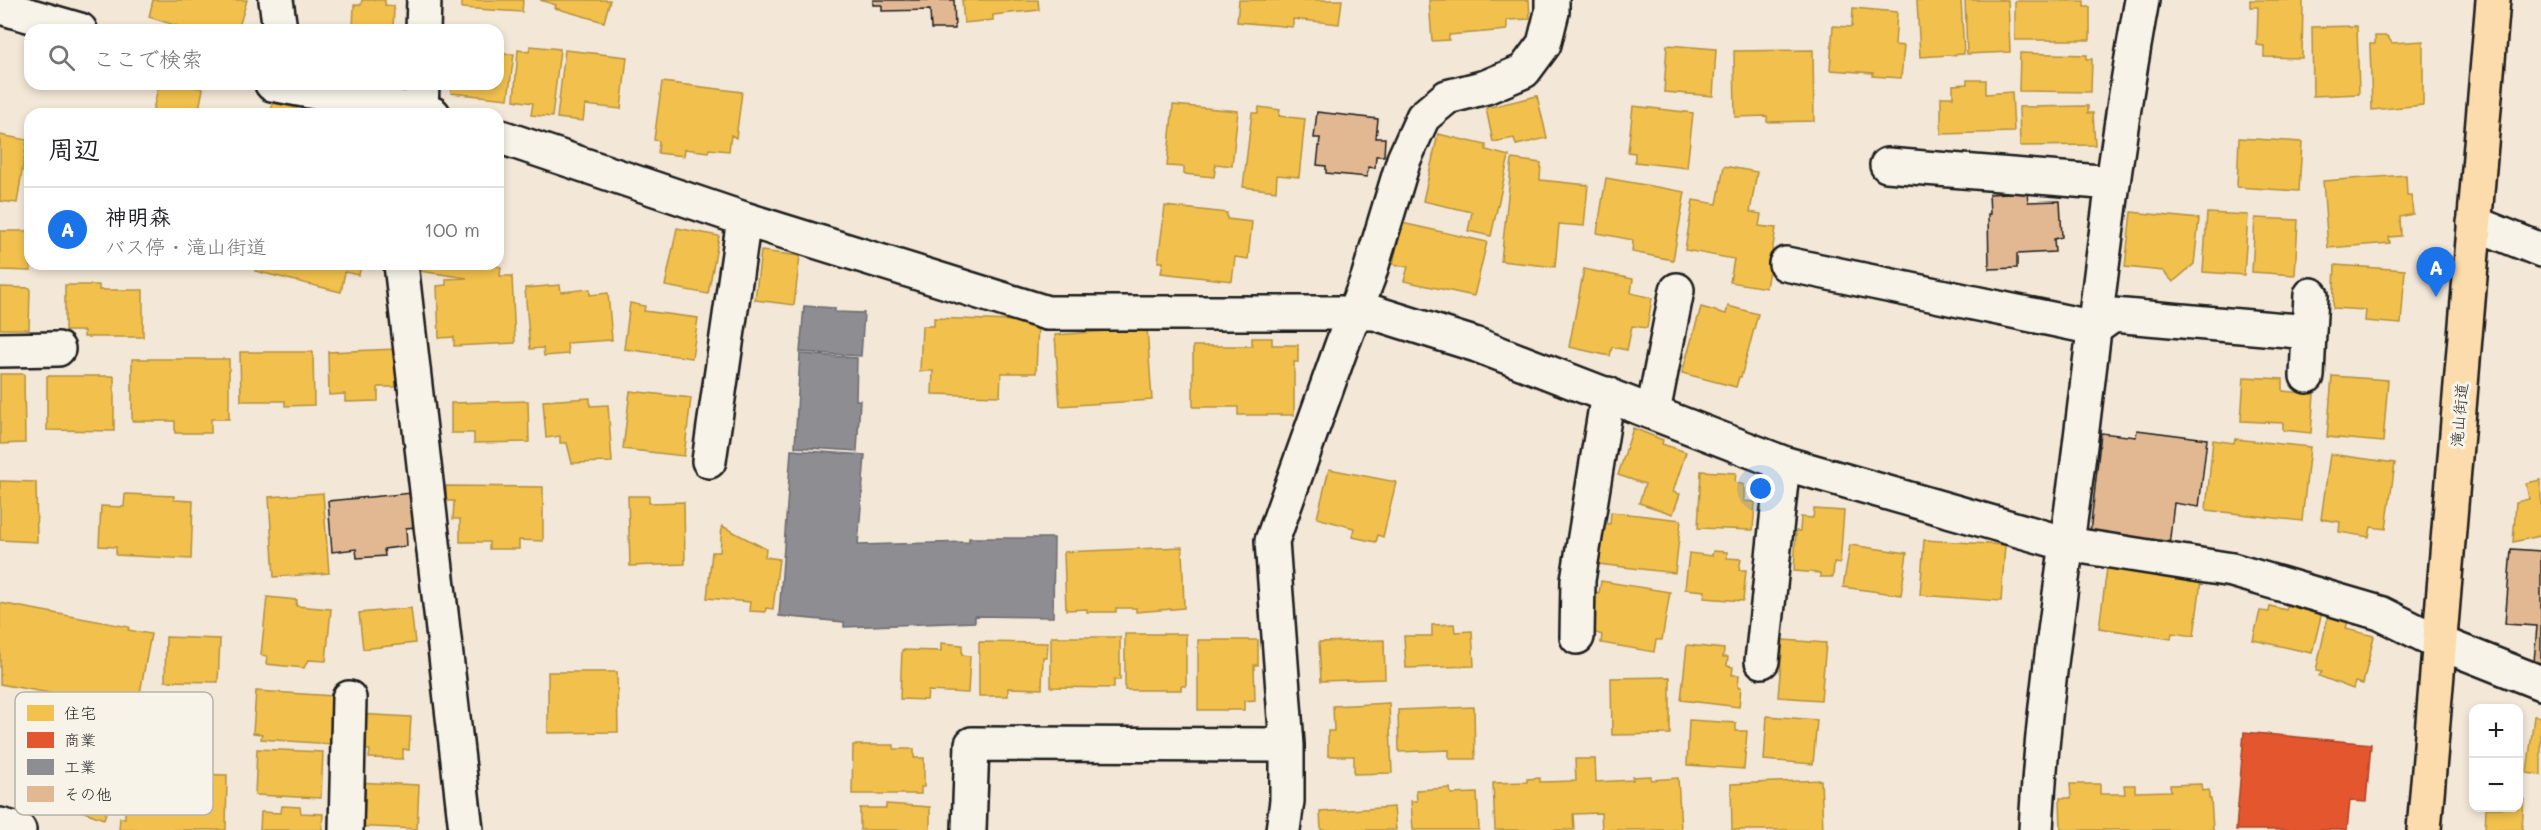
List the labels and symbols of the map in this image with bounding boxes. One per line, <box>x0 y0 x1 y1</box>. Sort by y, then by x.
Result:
pin: A <box>2416 248 2456 297</box>
street label: 滝山街道 <box>2445 382 2472 448</box>
your location <box>1746 474 1775 503</box>
legend <box>15 692 213 815</box>
text: 住宅 <box>64 702 96 723</box>
text: 商業 <box>64 729 96 750</box>
text: 工業 <box>64 756 96 777</box>
text: その他 <box>64 783 112 804</box>

